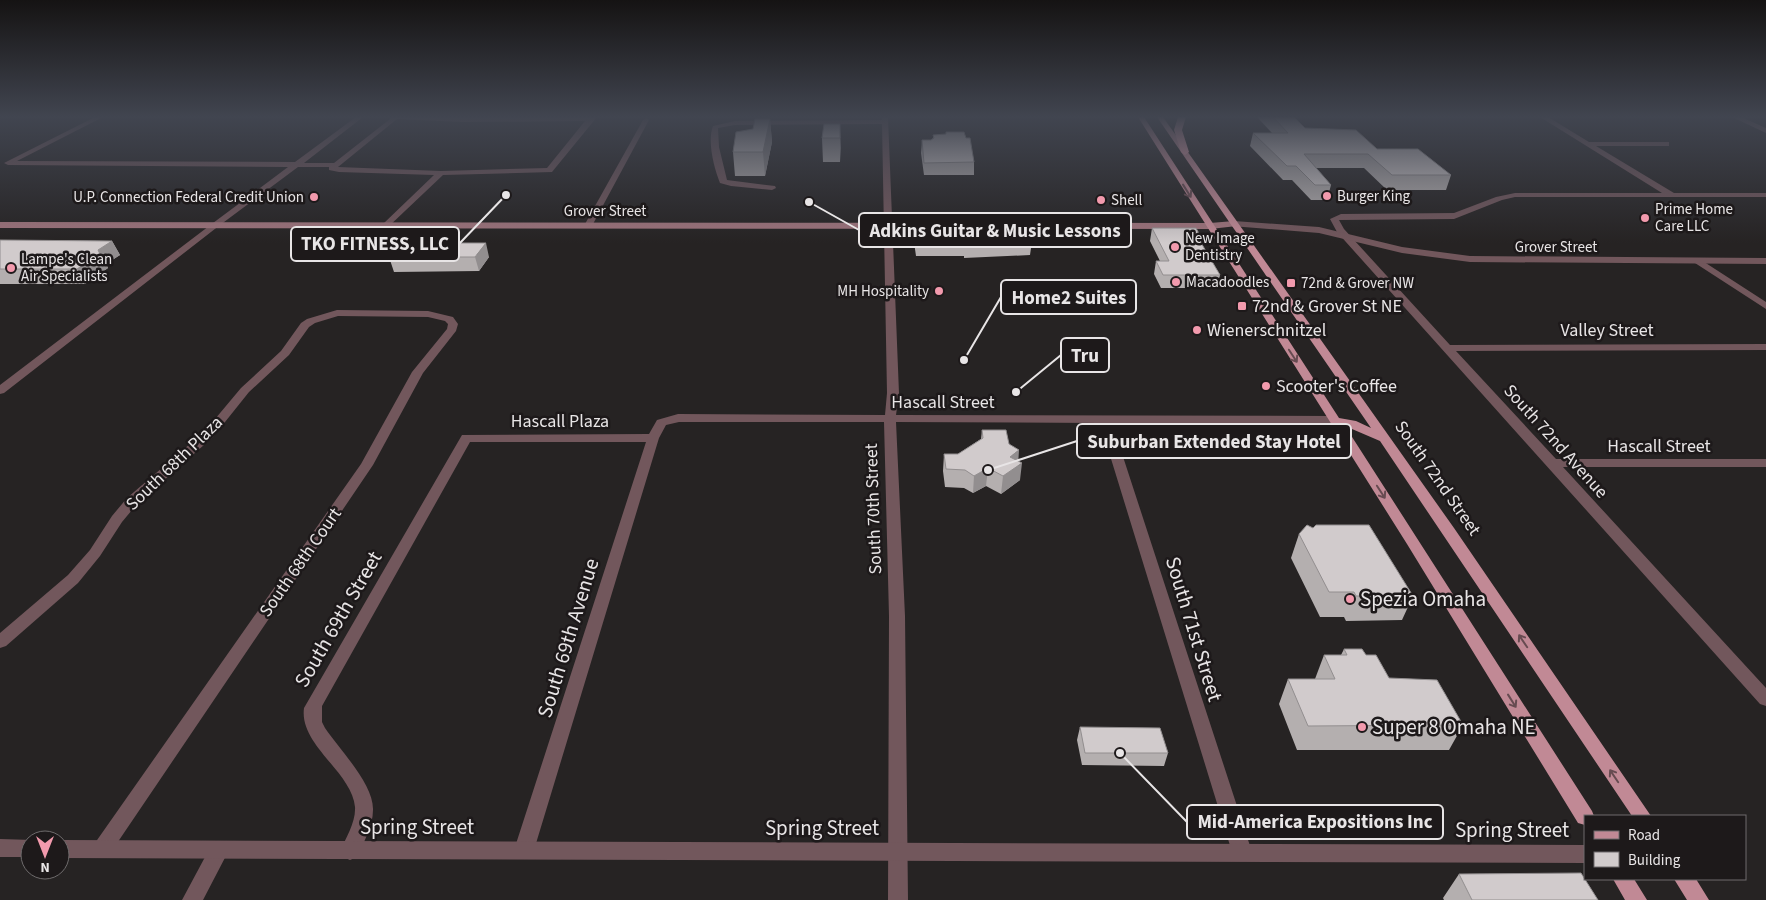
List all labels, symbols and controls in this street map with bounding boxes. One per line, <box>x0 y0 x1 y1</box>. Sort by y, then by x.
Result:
one-way arrow <box>1182 184 1192 198</box>
place label: Burger King <box>1337 186 1411 207</box>
place label: U.P. Connection Federal Credit Union <box>73 187 304 208</box>
place label: Shell <box>1111 190 1142 211</box>
marker: Burger King <box>1321 190 1333 202</box>
marker: U.P. Connection Federal Credit Union <box>308 191 320 203</box>
marker: Shell <box>1095 194 1107 206</box>
place label: Prime Home Care LLC <box>1655 199 1733 237</box>
street label: Grover Street <box>564 201 646 222</box>
marker: Prime Home Care LLC <box>1639 212 1651 224</box>
callout: Adkins Guitar & Music Lessons <box>859 213 1131 247</box>
text: Adkins Guitar & Music Lessons <box>868 218 1121 245</box>
callout: TKO FITNESS, LLC <box>291 227 459 261</box>
place label: New Image Dentistry <box>1185 228 1255 266</box>
text: TKO FITNESS, LLC <box>301 231 449 258</box>
street label: Grover Street <box>1515 237 1597 258</box>
marker: New Image Dentistry <box>1169 241 1181 253</box>
place label: Lampe's Clean Air Specialists <box>21 249 112 287</box>
marker: Lampe's Clean Air Specialists <box>5 262 17 274</box>
place label: Macadoodles <box>1186 272 1269 293</box>
place label: 72nd & Grover NW <box>1301 273 1414 294</box>
marker: Macadoodles <box>1170 276 1182 288</box>
marker: 72nd & Grover NW <box>1285 277 1297 289</box>
callout: Home2 Suites <box>1001 280 1136 314</box>
place label: MH Hospitality <box>837 281 929 302</box>
marker: MH Hospitality <box>933 285 945 297</box>
text: Home2 Suites <box>1011 285 1127 312</box>
place label: 72nd & Grover St NE <box>1252 294 1402 319</box>
marker: 72nd & Grover St NE <box>1236 300 1248 312</box>
place label: Wienerschnitzel <box>1207 318 1326 343</box>
street label: Valley Street <box>1560 318 1654 343</box>
marker: Wienerschnitzel <box>1191 324 1203 336</box>
callout: Tru <box>1061 338 1109 372</box>
text: Tru <box>1071 343 1099 370</box>
one-way arrow <box>1287 349 1298 363</box>
place label: Scooter's Coffee <box>1276 374 1397 399</box>
street label: South 72nd Avenue <box>1498 379 1614 504</box>
marker: Scooter's Coffee <box>1260 380 1272 392</box>
street label: Hascall Street <box>891 390 995 415</box>
street label: Hascall Plaza <box>511 409 609 434</box>
street label: South 68th Plaza <box>120 411 228 516</box>
street label: South 72nd Street <box>1389 416 1487 541</box>
callout: Suburban Extended Stay Hotel <box>1077 424 1351 458</box>
text: Suburban Extended Stay Hotel <box>1087 429 1341 456</box>
street label: Hascall Street <box>1607 434 1711 459</box>
street label: South 70th Street <box>859 443 888 575</box>
one-way arrow <box>1376 485 1386 499</box>
street label: South 68th Court <box>253 503 347 622</box>
street label: South 69th Street <box>287 545 389 693</box>
street label: South 71st Street <box>1158 553 1230 705</box>
street label: South 69th Avenue <box>530 555 606 721</box>
place label: Spezia Omaha <box>1360 584 1486 614</box>
marker: Spezia Omaha <box>1344 593 1356 605</box>
one-way arrow <box>1518 634 1529 648</box>
one-way arrow <box>1508 693 1518 707</box>
place label: Super 8 Omaha NE <box>1372 712 1536 742</box>
marker: Super 8 Omaha NE <box>1356 721 1368 733</box>
one-way arrow <box>1609 769 1619 783</box>
callout: Mid-America Expositions Inc <box>1187 805 1443 839</box>
text: Mid-America Expositions Inc <box>1197 809 1433 836</box>
street label: Spring Street <box>360 812 474 842</box>
street label: Spring Street <box>765 813 879 843</box>
street label: Spring Street <box>1455 815 1569 845</box>
legend <box>1584 815 1746 880</box>
text: Road <box>1628 825 1660 846</box>
north arrow <box>20 830 70 880</box>
text: Building <box>1628 850 1681 871</box>
text: N <box>40 857 50 877</box>

